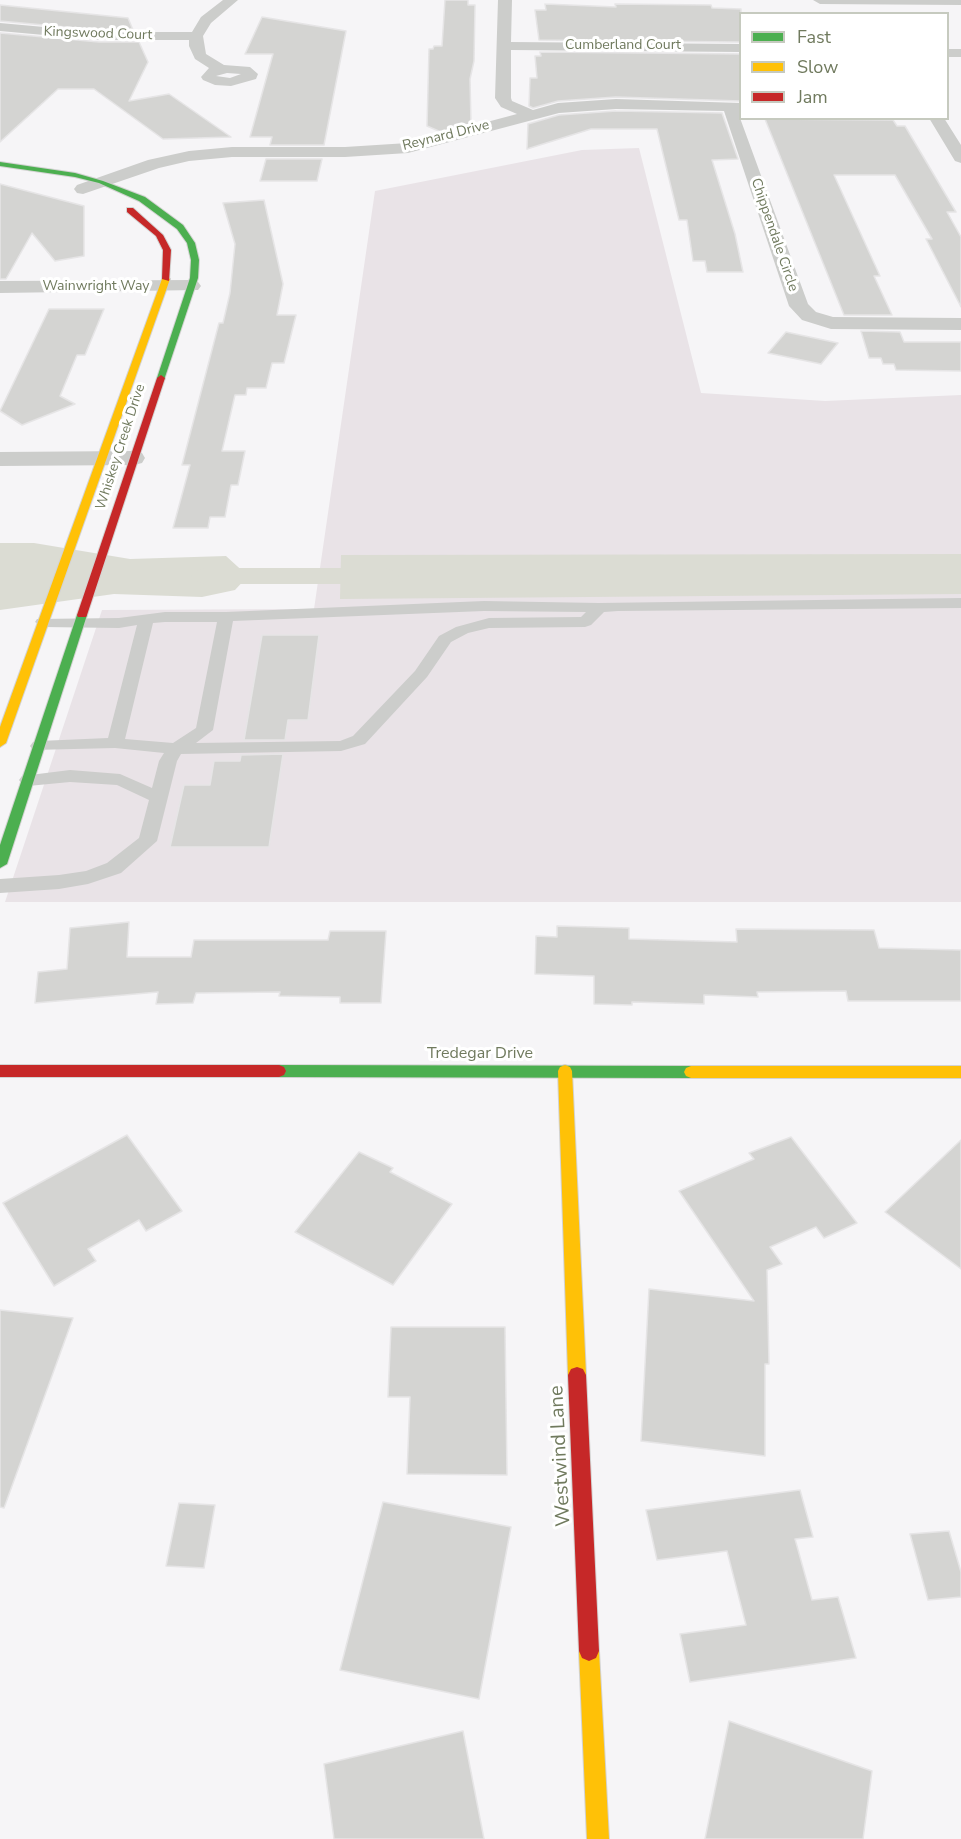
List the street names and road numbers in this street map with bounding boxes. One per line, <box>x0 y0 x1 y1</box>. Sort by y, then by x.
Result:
street label: Kingswood Court <box>43 24 153 44</box>
street label: Cumberland Court <box>565 38 681 54</box>
street label: Reynard Drive <box>401 117 491 155</box>
street label: Chippendale Circle <box>747 176 801 294</box>
street label: Wainwright Way <box>42 279 150 295</box>
street label: Whiskey Creek Drive <box>93 382 149 512</box>
street label: Tredegar Drive <box>427 1044 533 1064</box>
street label: Westwind Lane <box>545 1385 577 1527</box>

